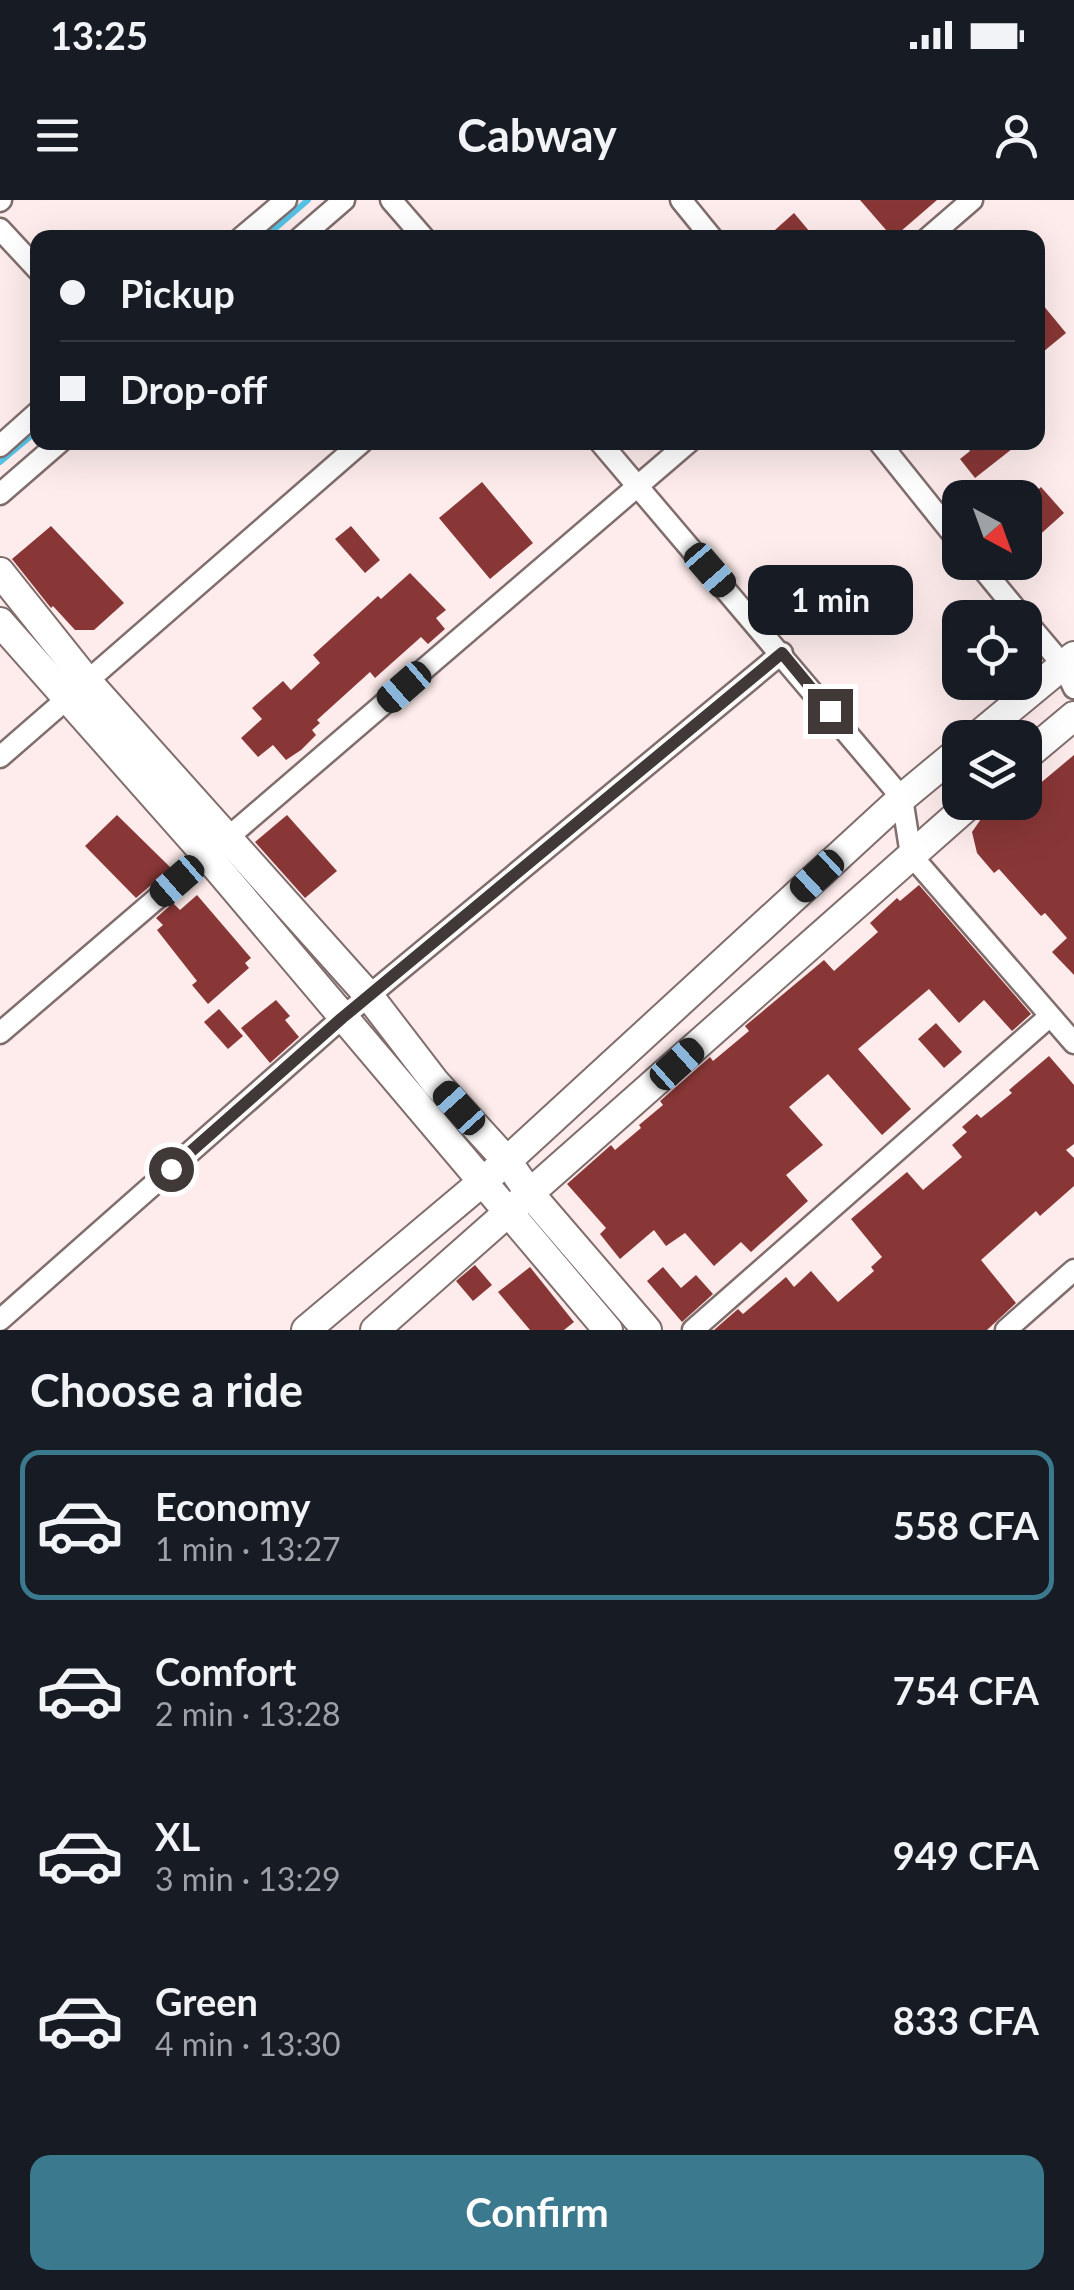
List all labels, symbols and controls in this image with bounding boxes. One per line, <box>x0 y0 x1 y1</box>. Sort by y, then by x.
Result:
text: 13:25 <box>50 12 148 58</box>
icon: menu <box>30 108 85 163</box>
text: Cabway <box>457 108 617 162</box>
icon: person <box>989 108 1044 163</box>
text: Pickup <box>120 270 235 316</box>
text: Drop-off <box>120 366 267 412</box>
north arrow <box>942 480 1042 580</box>
map controls <box>942 480 1042 820</box>
car <box>679 538 741 602</box>
callout: 1 min <box>748 566 912 636</box>
text: 1 min <box>791 580 870 619</box>
button: locate <box>942 600 1042 700</box>
car <box>372 656 436 718</box>
route end <box>808 689 853 734</box>
button: layers <box>942 720 1042 820</box>
car <box>785 845 849 907</box>
car <box>145 850 209 912</box>
car <box>645 1033 709 1095</box>
car <box>428 1076 490 1140</box>
route start <box>149 1147 194 1192</box>
text: Choose a ride <box>30 1363 303 1417</box>
icon: car <box>35 1480 125 1570</box>
text: Economy <box>155 1483 310 1529</box>
text: 558 CFA <box>893 1502 1039 1548</box>
text: 1 min · 13:27 <box>155 1529 341 1568</box>
icon: car <box>35 1645 125 1735</box>
text: Comfort <box>155 1648 296 1694</box>
text: 754 CFA <box>893 1667 1039 1713</box>
text: 2 min · 13:28 <box>155 1694 341 1733</box>
icon: car <box>35 1810 125 1900</box>
text: XL <box>155 1813 200 1859</box>
text: 949 CFA <box>893 1832 1039 1878</box>
text: 3 min · 13:29 <box>155 1859 341 1898</box>
icon: car <box>35 1975 125 2065</box>
text: Green <box>155 1978 258 2024</box>
text: 833 CFA <box>893 1997 1039 2043</box>
text: 4 min · 13:30 <box>155 2024 341 2063</box>
button: Confirm <box>30 2155 1044 2270</box>

